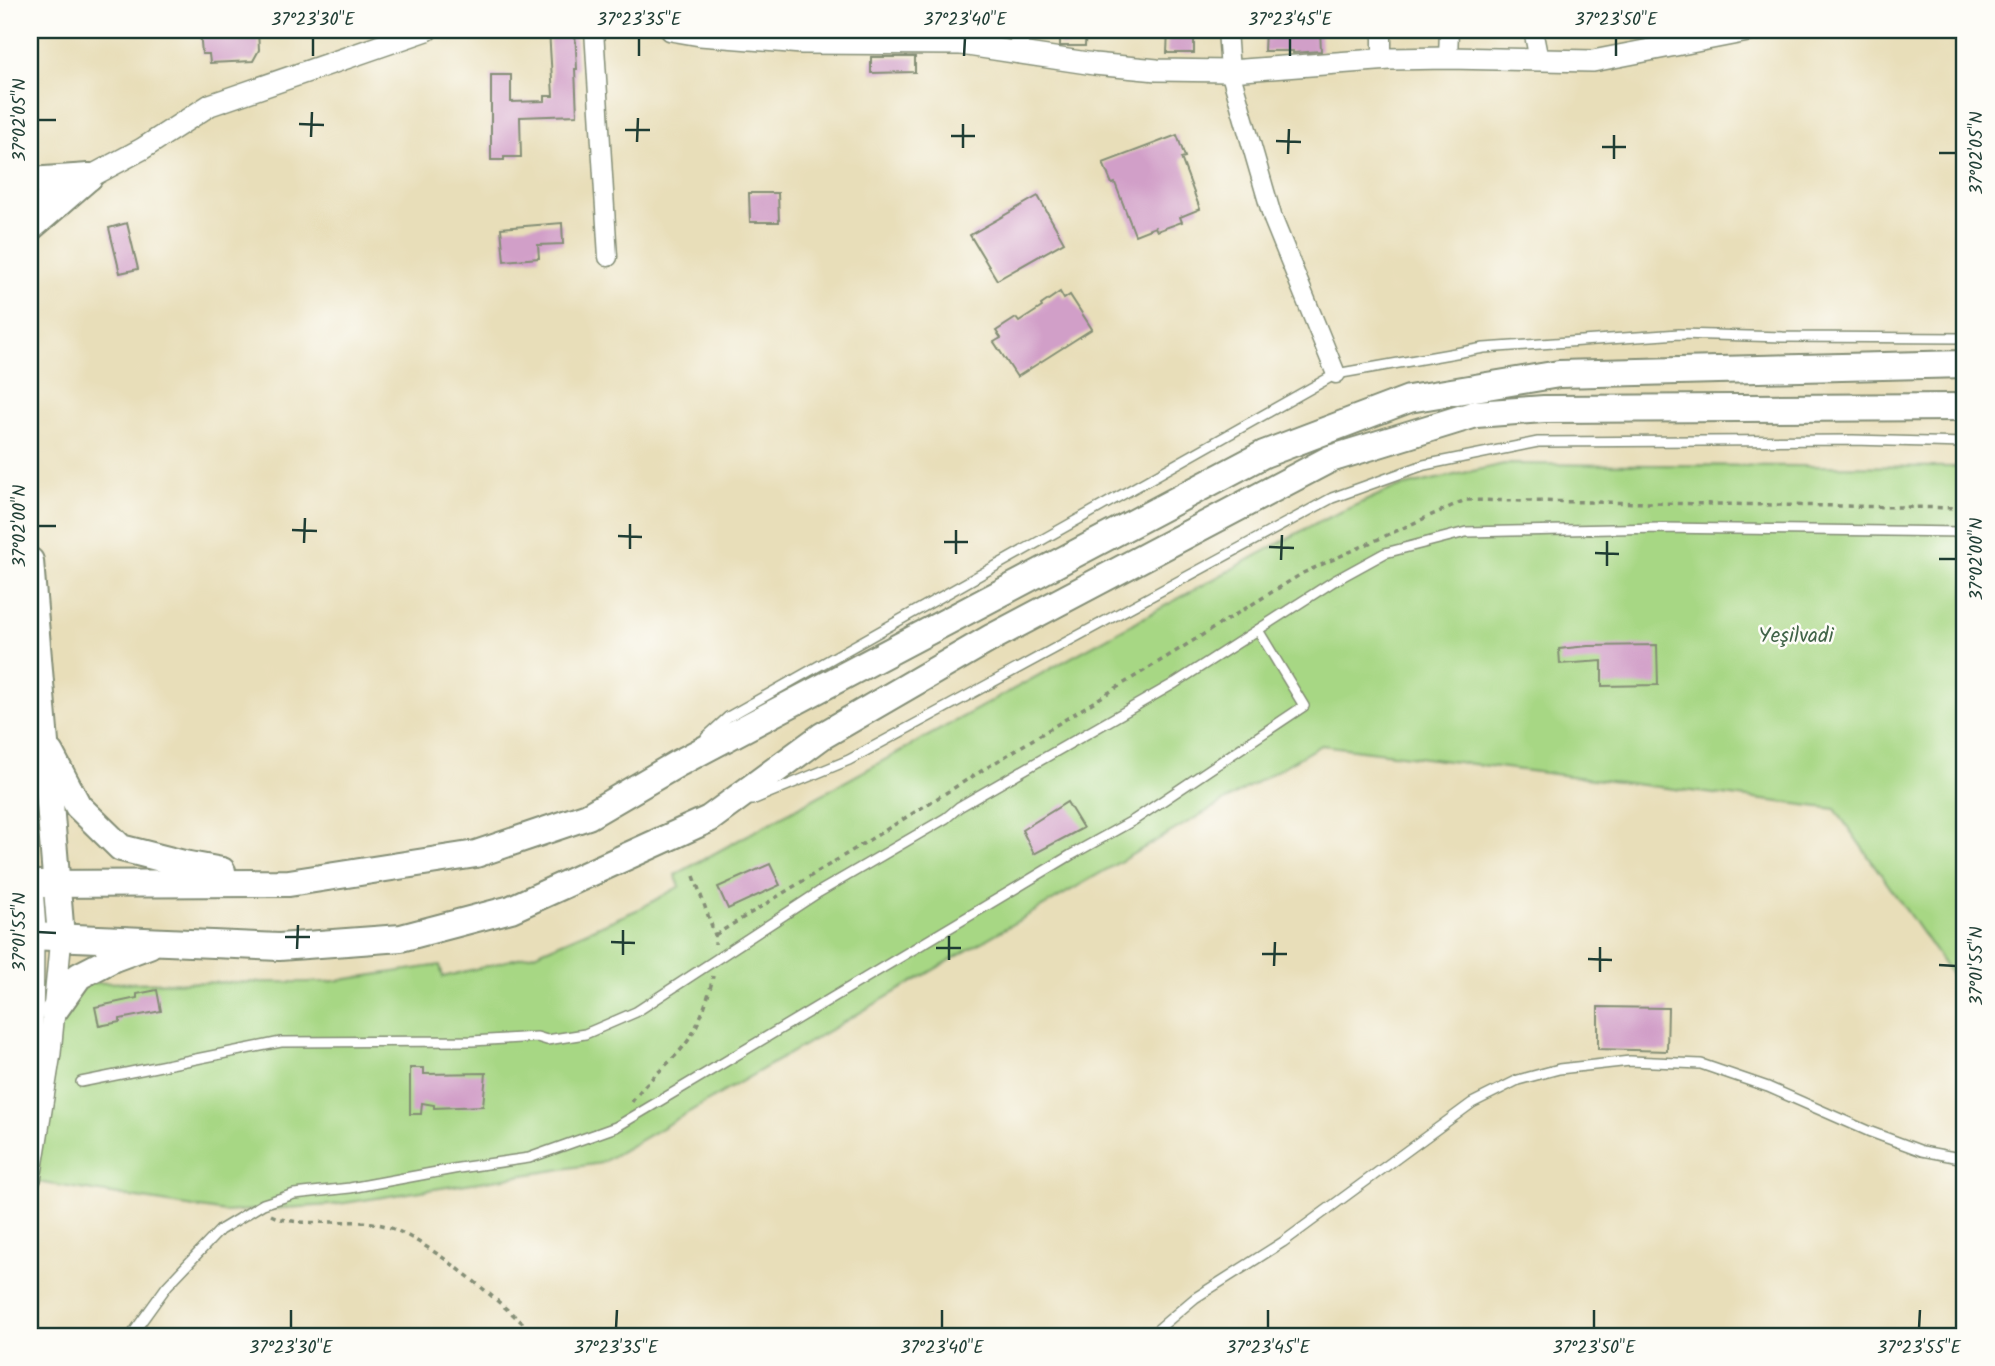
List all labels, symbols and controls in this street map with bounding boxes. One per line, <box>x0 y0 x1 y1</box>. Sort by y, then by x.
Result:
text: 37°23'30"E <box>271 6 355 35</box>
text: 37°23'35"E <box>597 6 682 35</box>
text: 37°23'40"E <box>923 6 1007 35</box>
text: 37°23'45"E <box>1248 6 1333 35</box>
text: 37°23'50"E <box>1574 6 1658 35</box>
text: 37°02'05"N <box>6 78 35 162</box>
text: 37°02'05"N <box>1963 111 1992 195</box>
text: 37°02'00"N <box>6 485 35 567</box>
text: 37°02'00"N <box>1963 518 1992 600</box>
park label: Yeşilvadi <box>1759 620 1834 653</box>
text: 37°01'55"N <box>6 892 35 972</box>
text: 37°01'55"N <box>1963 926 1992 1006</box>
text: 37°23'30"E <box>249 1334 333 1363</box>
text: 37°23'35"E <box>574 1334 659 1363</box>
text: 37°23'40"E <box>900 1334 984 1363</box>
text: 37°23'45"E <box>1226 1334 1311 1363</box>
text: 37°23'50"E <box>1552 1334 1636 1363</box>
text: 37°23'55"E <box>1877 1334 1961 1363</box>

